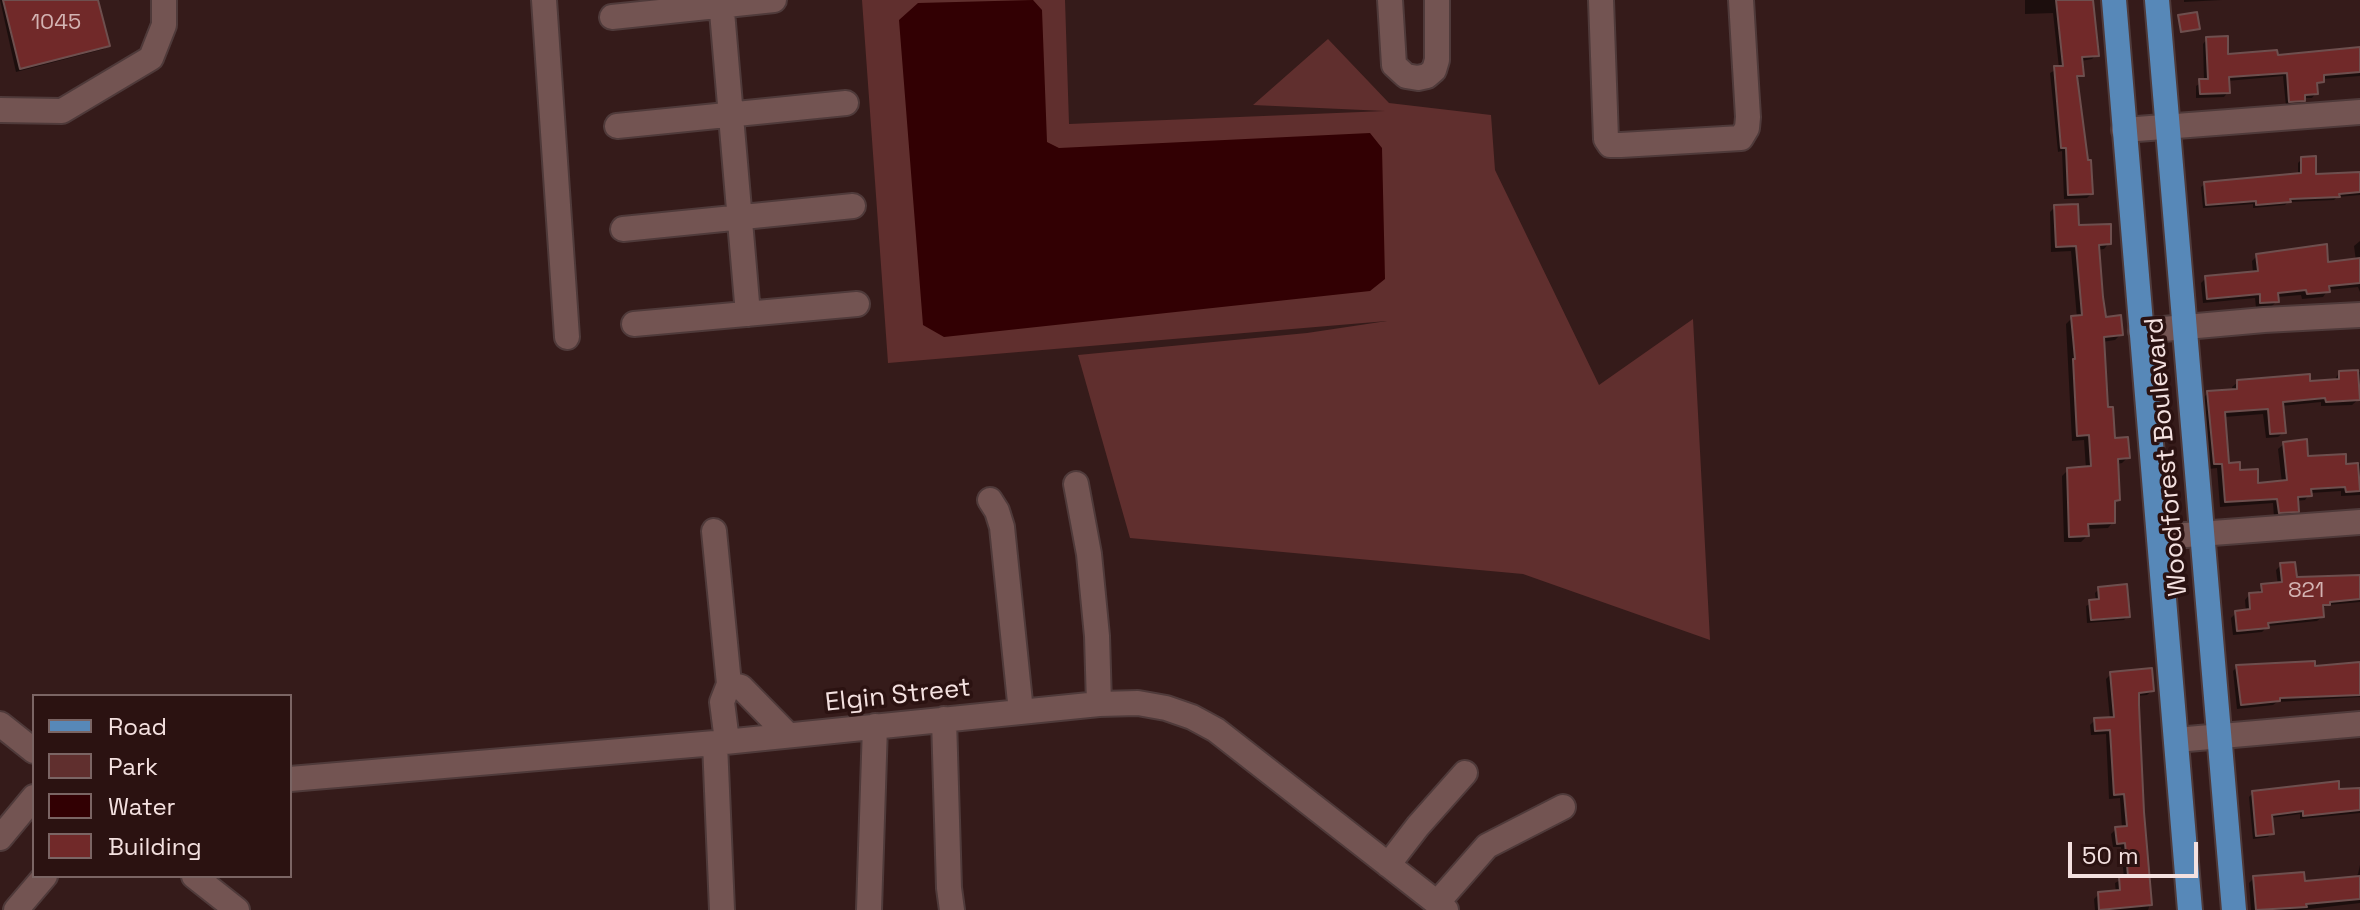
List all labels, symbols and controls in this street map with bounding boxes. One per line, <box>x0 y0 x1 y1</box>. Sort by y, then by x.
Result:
house number: 1045 <box>31 10 81 36</box>
street label: Woodforest Boulevard <box>2139 316 2195 598</box>
house number: 821 <box>2288 578 2324 604</box>
street label: Elgin Street <box>824 673 972 719</box>
legend <box>32 694 292 878</box>
text: Road <box>108 711 167 742</box>
text: Park <box>108 751 158 782</box>
text: Water <box>108 791 176 822</box>
scale bar <box>2072 826 2202 876</box>
text: Building <box>108 831 202 862</box>
text: 50 m <box>2082 840 2139 871</box>

